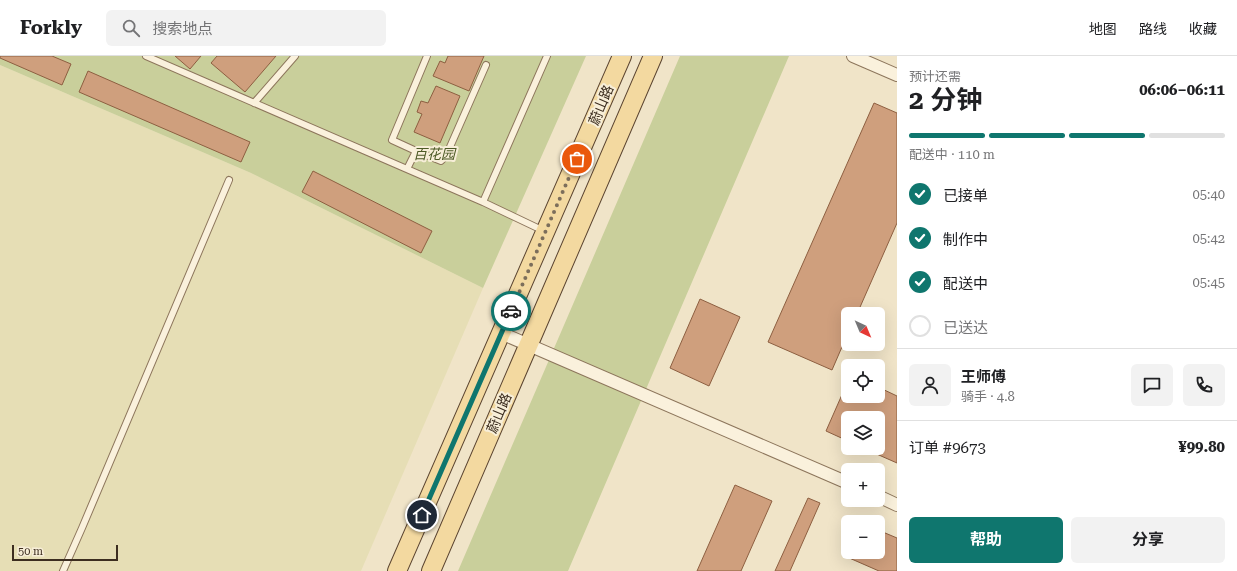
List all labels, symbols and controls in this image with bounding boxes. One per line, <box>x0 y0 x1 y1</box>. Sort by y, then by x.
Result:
search box <box>106 10 386 46</box>
text: Forkly <box>20 16 82 39</box>
icon: search <box>120 17 142 39</box>
text: 搜索地点 <box>152 20 212 38</box>
text: 地图 <box>1089 21 1117 37</box>
text: 路线 <box>1139 21 1167 37</box>
text: 收藏 <box>1189 21 1217 37</box>
text: 预计还需 <box>909 69 961 84</box>
text: 06:06–06:11 <box>1139 81 1225 99</box>
street label: 蔚山路 <box>585 83 617 127</box>
text: 2 分钟 <box>909 85 982 115</box>
pin <box>560 142 594 176</box>
park label: 百花园 <box>413 146 457 162</box>
text: 配送中 · 110 m <box>909 147 995 162</box>
icon: bag <box>566 148 588 170</box>
icon: check <box>909 183 931 205</box>
text: 已接单 <box>943 187 988 205</box>
text: 05:40 <box>1193 187 1225 202</box>
icon: check <box>909 227 931 249</box>
text: 制作中 <box>943 231 988 249</box>
text: 05:42 <box>1193 231 1225 246</box>
icon: check <box>909 271 931 293</box>
text: 配送中 <box>943 275 988 293</box>
text: 05:45 <box>1193 275 1225 290</box>
courier <box>491 291 531 331</box>
icon: car <box>500 300 522 322</box>
north arrow <box>841 307 885 351</box>
map controls <box>841 307 885 559</box>
text: 已送达 <box>943 319 988 337</box>
button: locate <box>841 359 885 403</box>
button: person <box>909 364 951 406</box>
button: chat <box>1131 364 1173 406</box>
button: phone <box>1183 364 1225 406</box>
text: 王师傅 <box>961 368 1006 386</box>
text: 骑手 · 4.8 <box>961 389 1015 404</box>
street label: 蔚山路 <box>483 391 515 435</box>
button: layers <box>841 411 885 455</box>
text: ¥99.80 <box>1178 438 1225 456</box>
text: 订单 #9673 <box>909 439 986 457</box>
button: + <box>841 463 885 507</box>
pin <box>405 498 439 532</box>
icon: home <box>411 504 433 526</box>
button: − <box>841 515 885 559</box>
button: 帮助 <box>909 517 1063 563</box>
button: 分享 <box>1071 517 1225 563</box>
scale bar <box>12 543 118 562</box>
text: 50 m <box>18 545 43 558</box>

